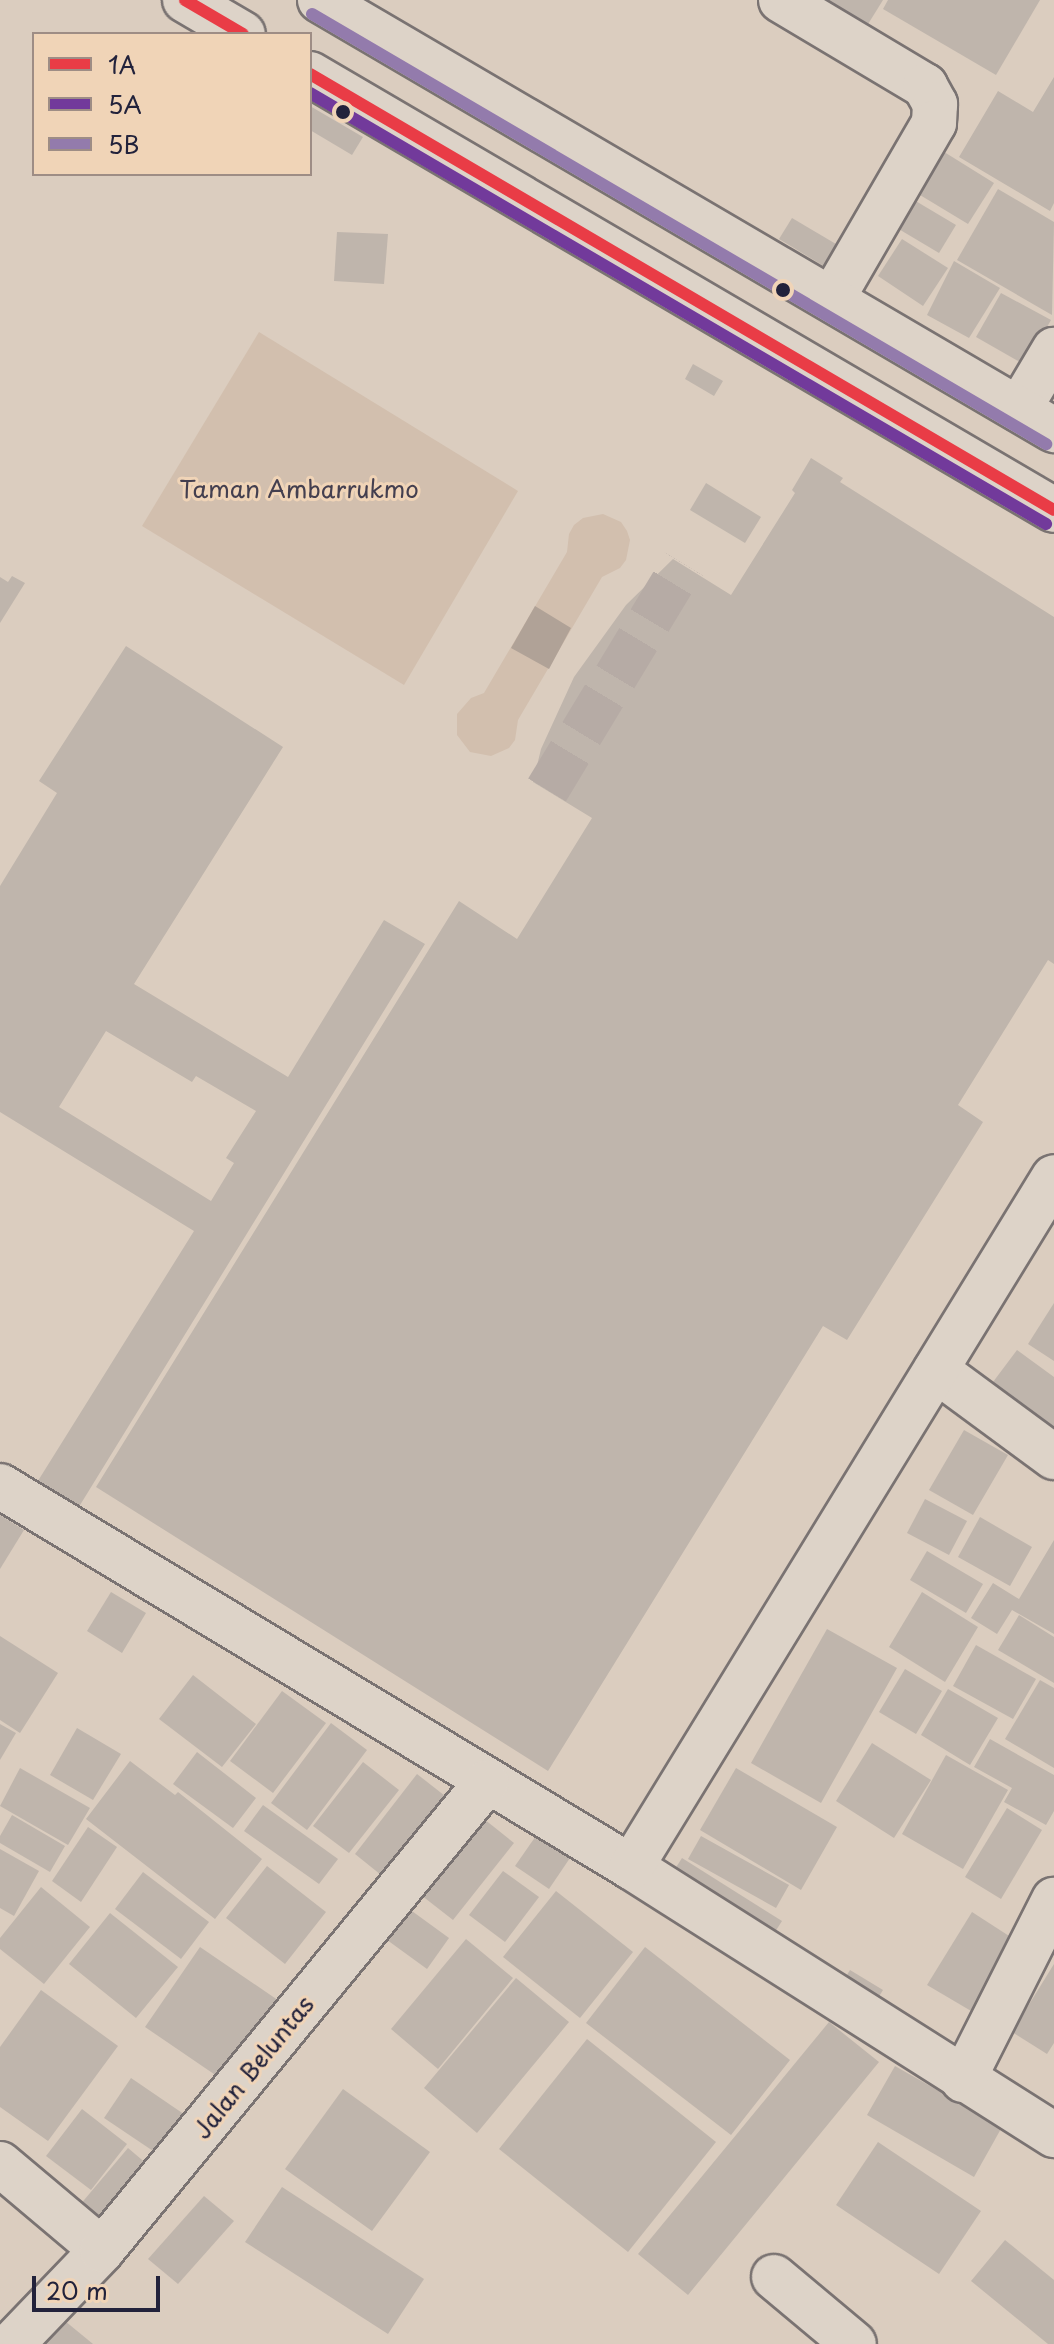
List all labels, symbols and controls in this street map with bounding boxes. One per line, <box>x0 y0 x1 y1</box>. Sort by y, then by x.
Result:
legend <box>32 32 312 176</box>
text: 1A <box>108 46 136 82</box>
text: 5A <box>108 86 142 122</box>
unlabelled marker <box>335 104 351 120</box>
text: 5B <box>108 126 139 162</box>
unlabelled marker <box>775 282 791 298</box>
park label: Taman Ambarrukmo <box>180 475 418 503</box>
street label: Jalan Beluntas <box>187 1990 319 2144</box>
scale bar <box>36 2260 164 2310</box>
text: 20 m <box>46 2272 108 2308</box>

